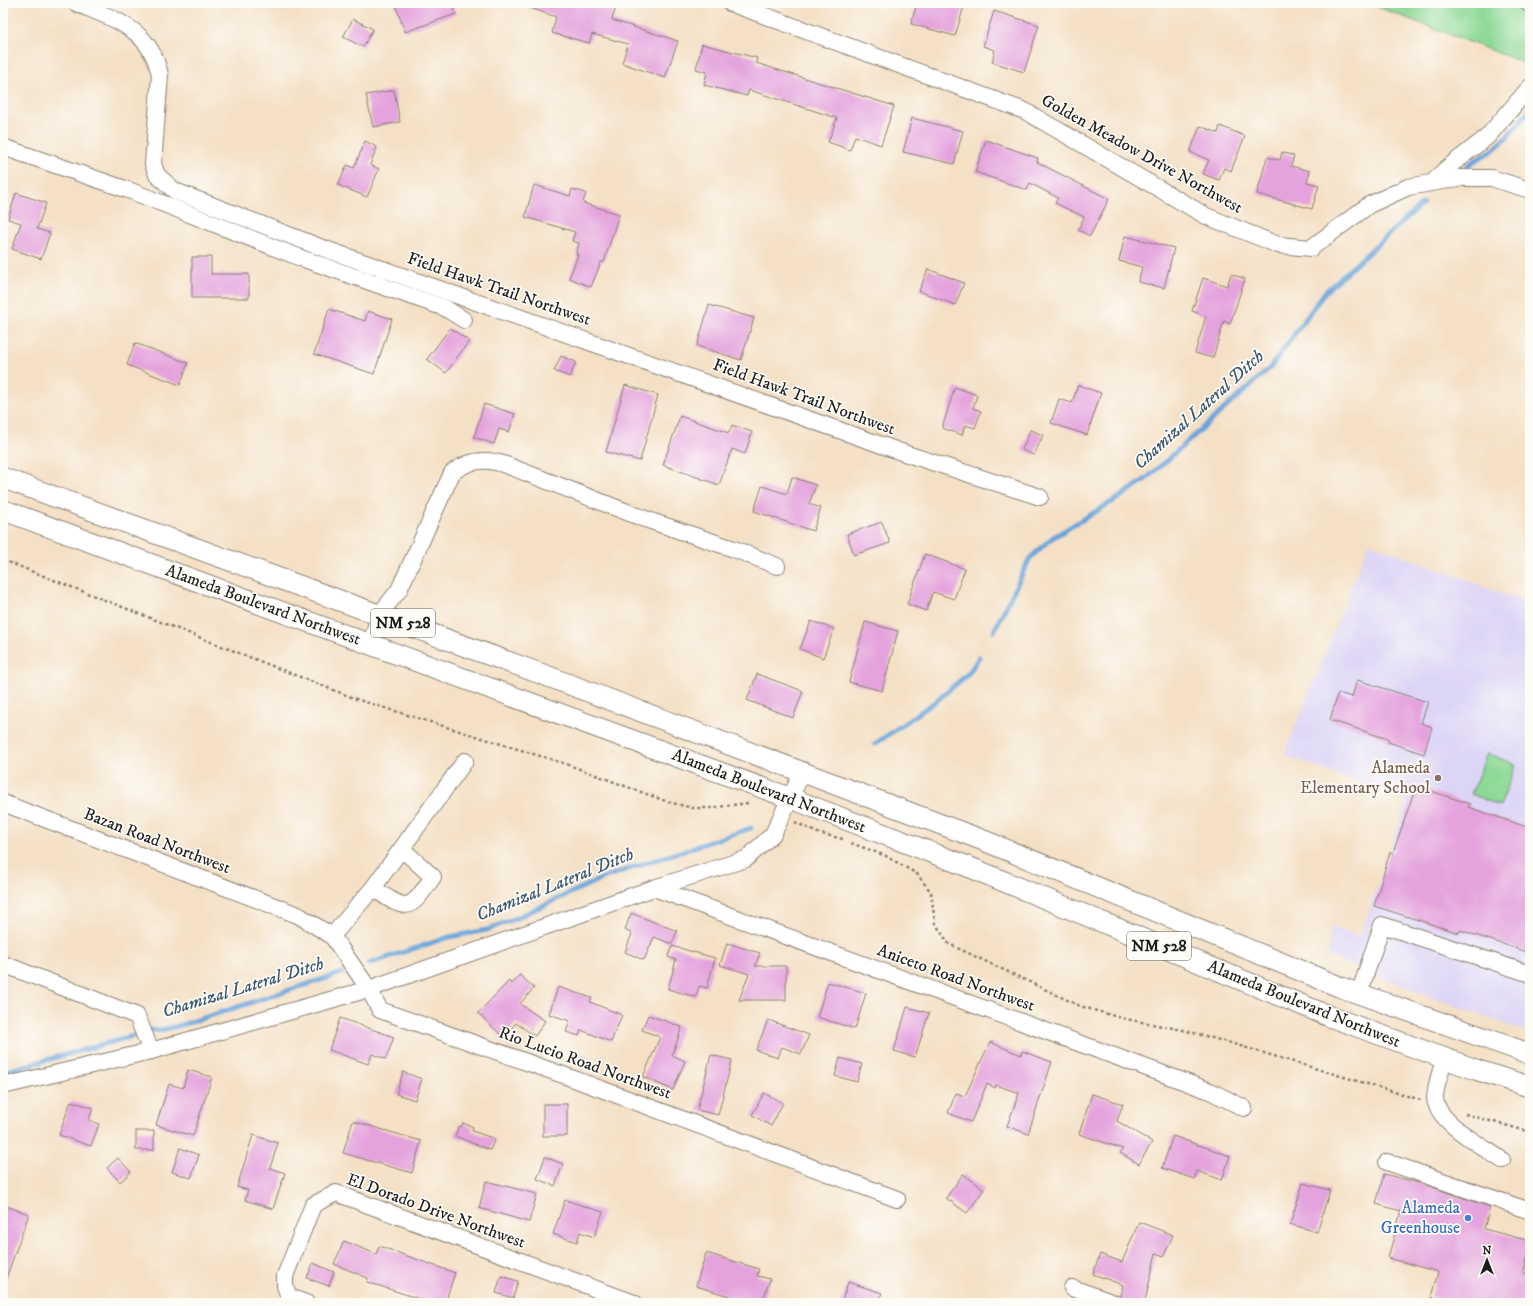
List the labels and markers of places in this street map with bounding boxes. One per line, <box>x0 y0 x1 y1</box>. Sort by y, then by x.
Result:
place label: Alameda Elementary School <box>1300 757 1431 799</box>
marker: Alameda Elementary School <box>1433 773 1443 783</box>
place label: Alameda Greenhouse <box>1381 1197 1461 1239</box>
marker: Alameda Greenhouse <box>1463 1213 1473 1223</box>

